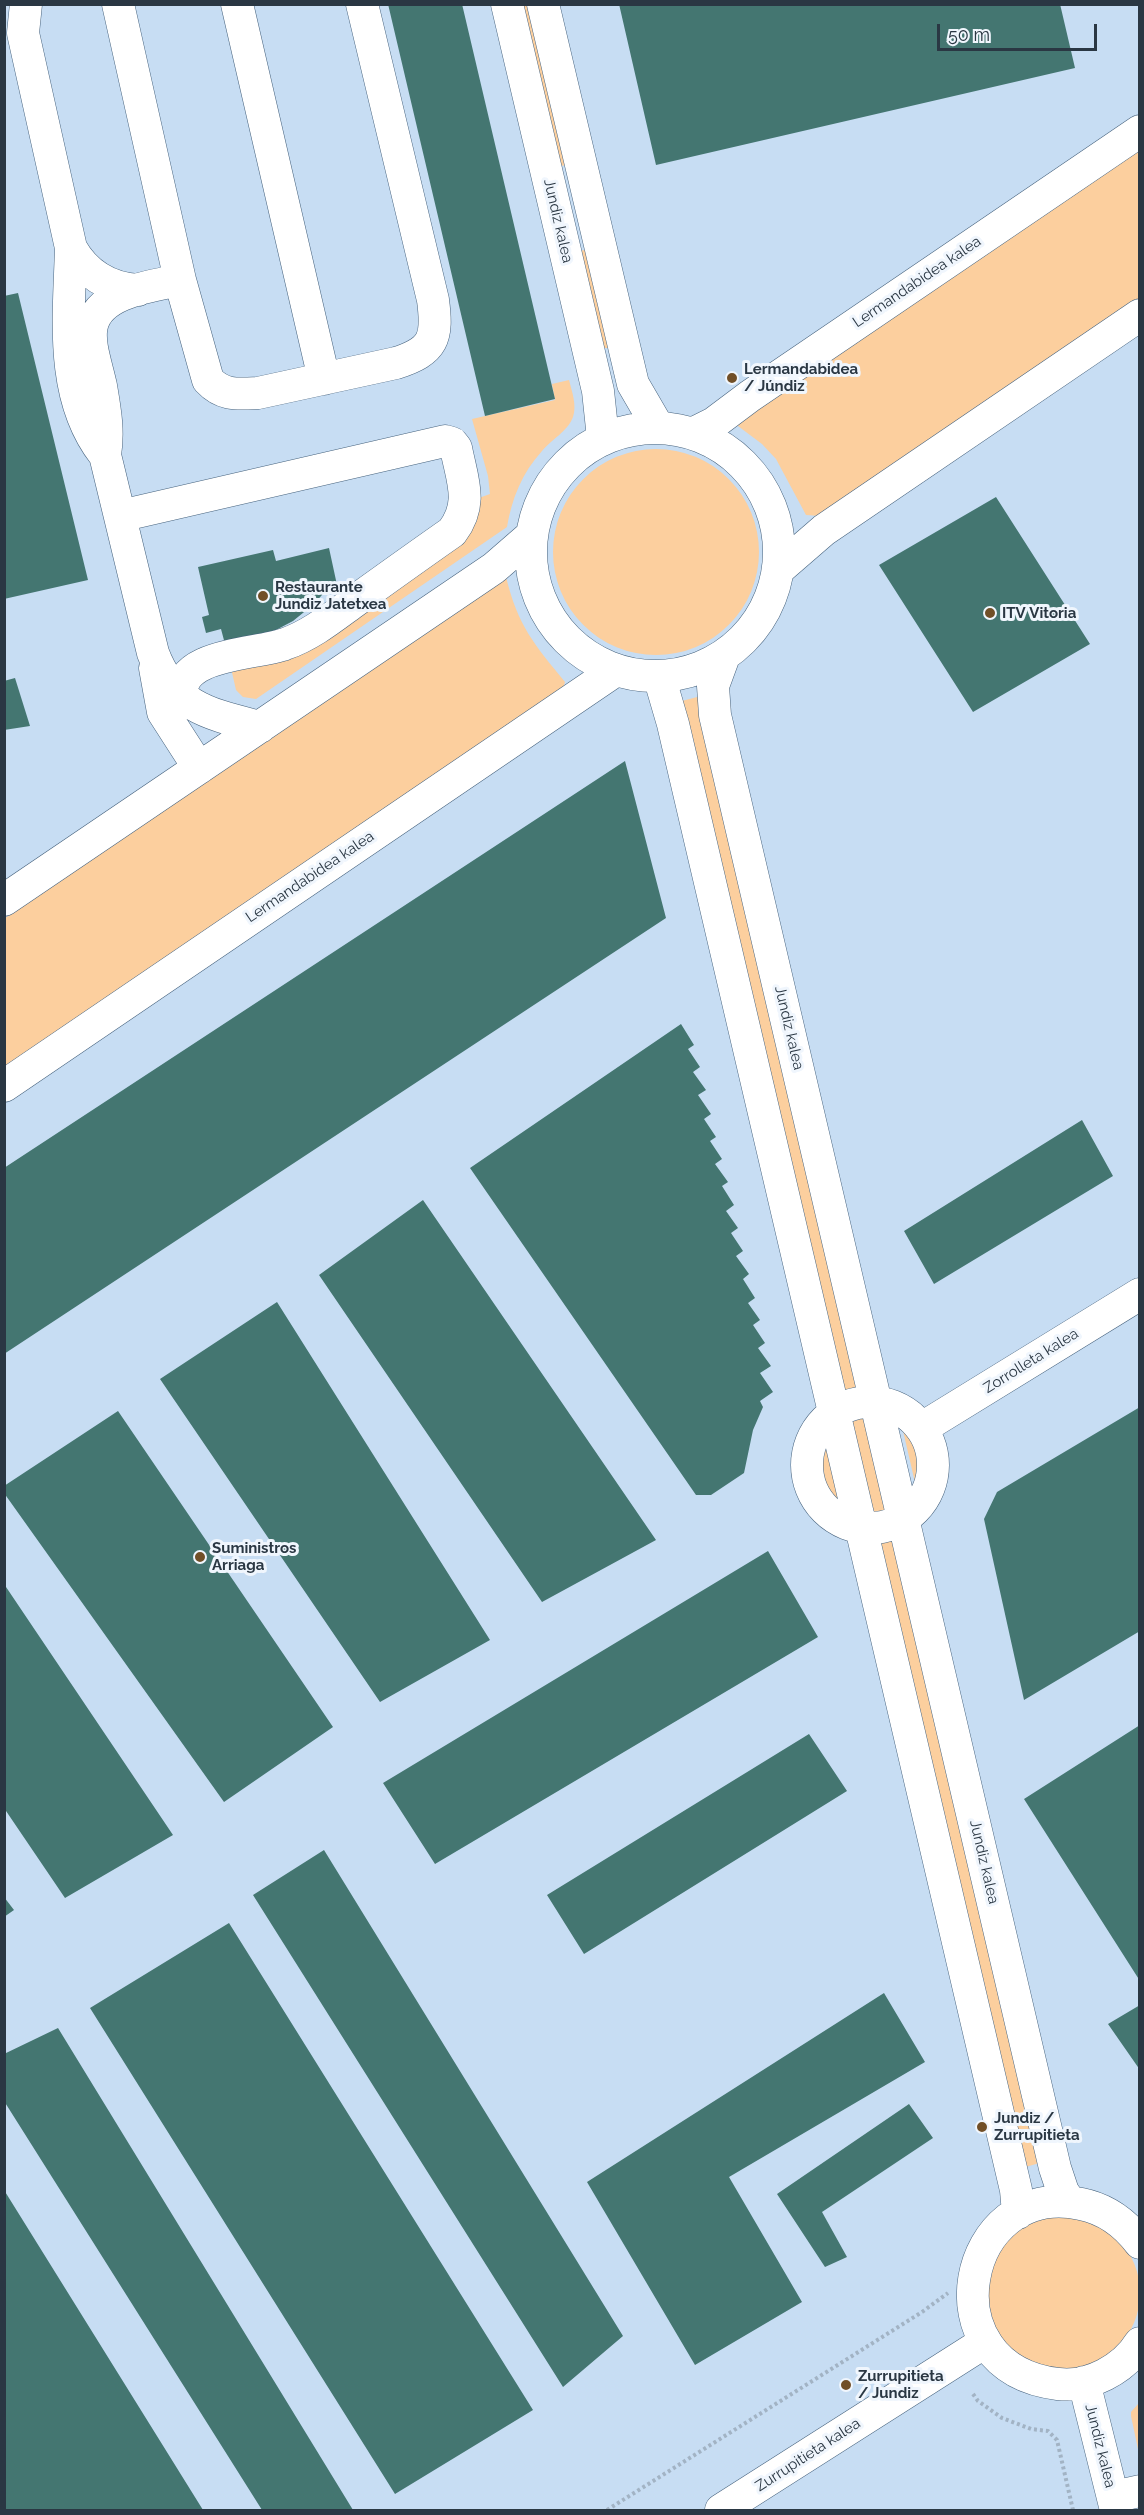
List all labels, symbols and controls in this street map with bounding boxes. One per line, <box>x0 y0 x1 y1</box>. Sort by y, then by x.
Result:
scale bar <box>940 12 1100 50</box>
text: 50 m <box>948 24 990 45</box>
street label: Jundiz kalea <box>540 177 576 265</box>
street label: Lermandabidea kalea <box>850 232 984 332</box>
place label: Lermandabidea / Júndiz <box>744 360 858 395</box>
marker: Lermandabidea / Júndiz <box>725 371 739 385</box>
place label: Restaurante Jundiz Jatetxea <box>275 578 386 613</box>
marker: Restaurante Jundiz Jatetxea <box>256 589 270 603</box>
place label: ITV Vitoria <box>1002 604 1076 622</box>
marker: ITV Vitoria <box>983 606 997 620</box>
street label: Lermandabidea kalea <box>243 827 377 927</box>
street label: Jundiz kalea <box>771 984 807 1072</box>
street label: Zorrolleta kalea <box>980 1325 1082 1397</box>
place label: Suministros Arriaga <box>212 1539 296 1574</box>
marker: Suministros Arriaga <box>193 1550 207 1564</box>
street label: Jundiz kalea <box>966 1818 1002 1906</box>
place label: Jundiz / Zurrupitieta <box>994 2109 1080 2144</box>
marker: Jundiz / Zurrupitieta <box>975 2120 989 2134</box>
place label: Zurrupitieta / Jundiz <box>858 2367 944 2402</box>
marker: Zurrupitieta / Jundiz <box>839 2378 853 2392</box>
street label: Jundiz kalea <box>1081 2402 1119 2490</box>
street label: Zurrupitieta kalea <box>752 2414 864 2496</box>

